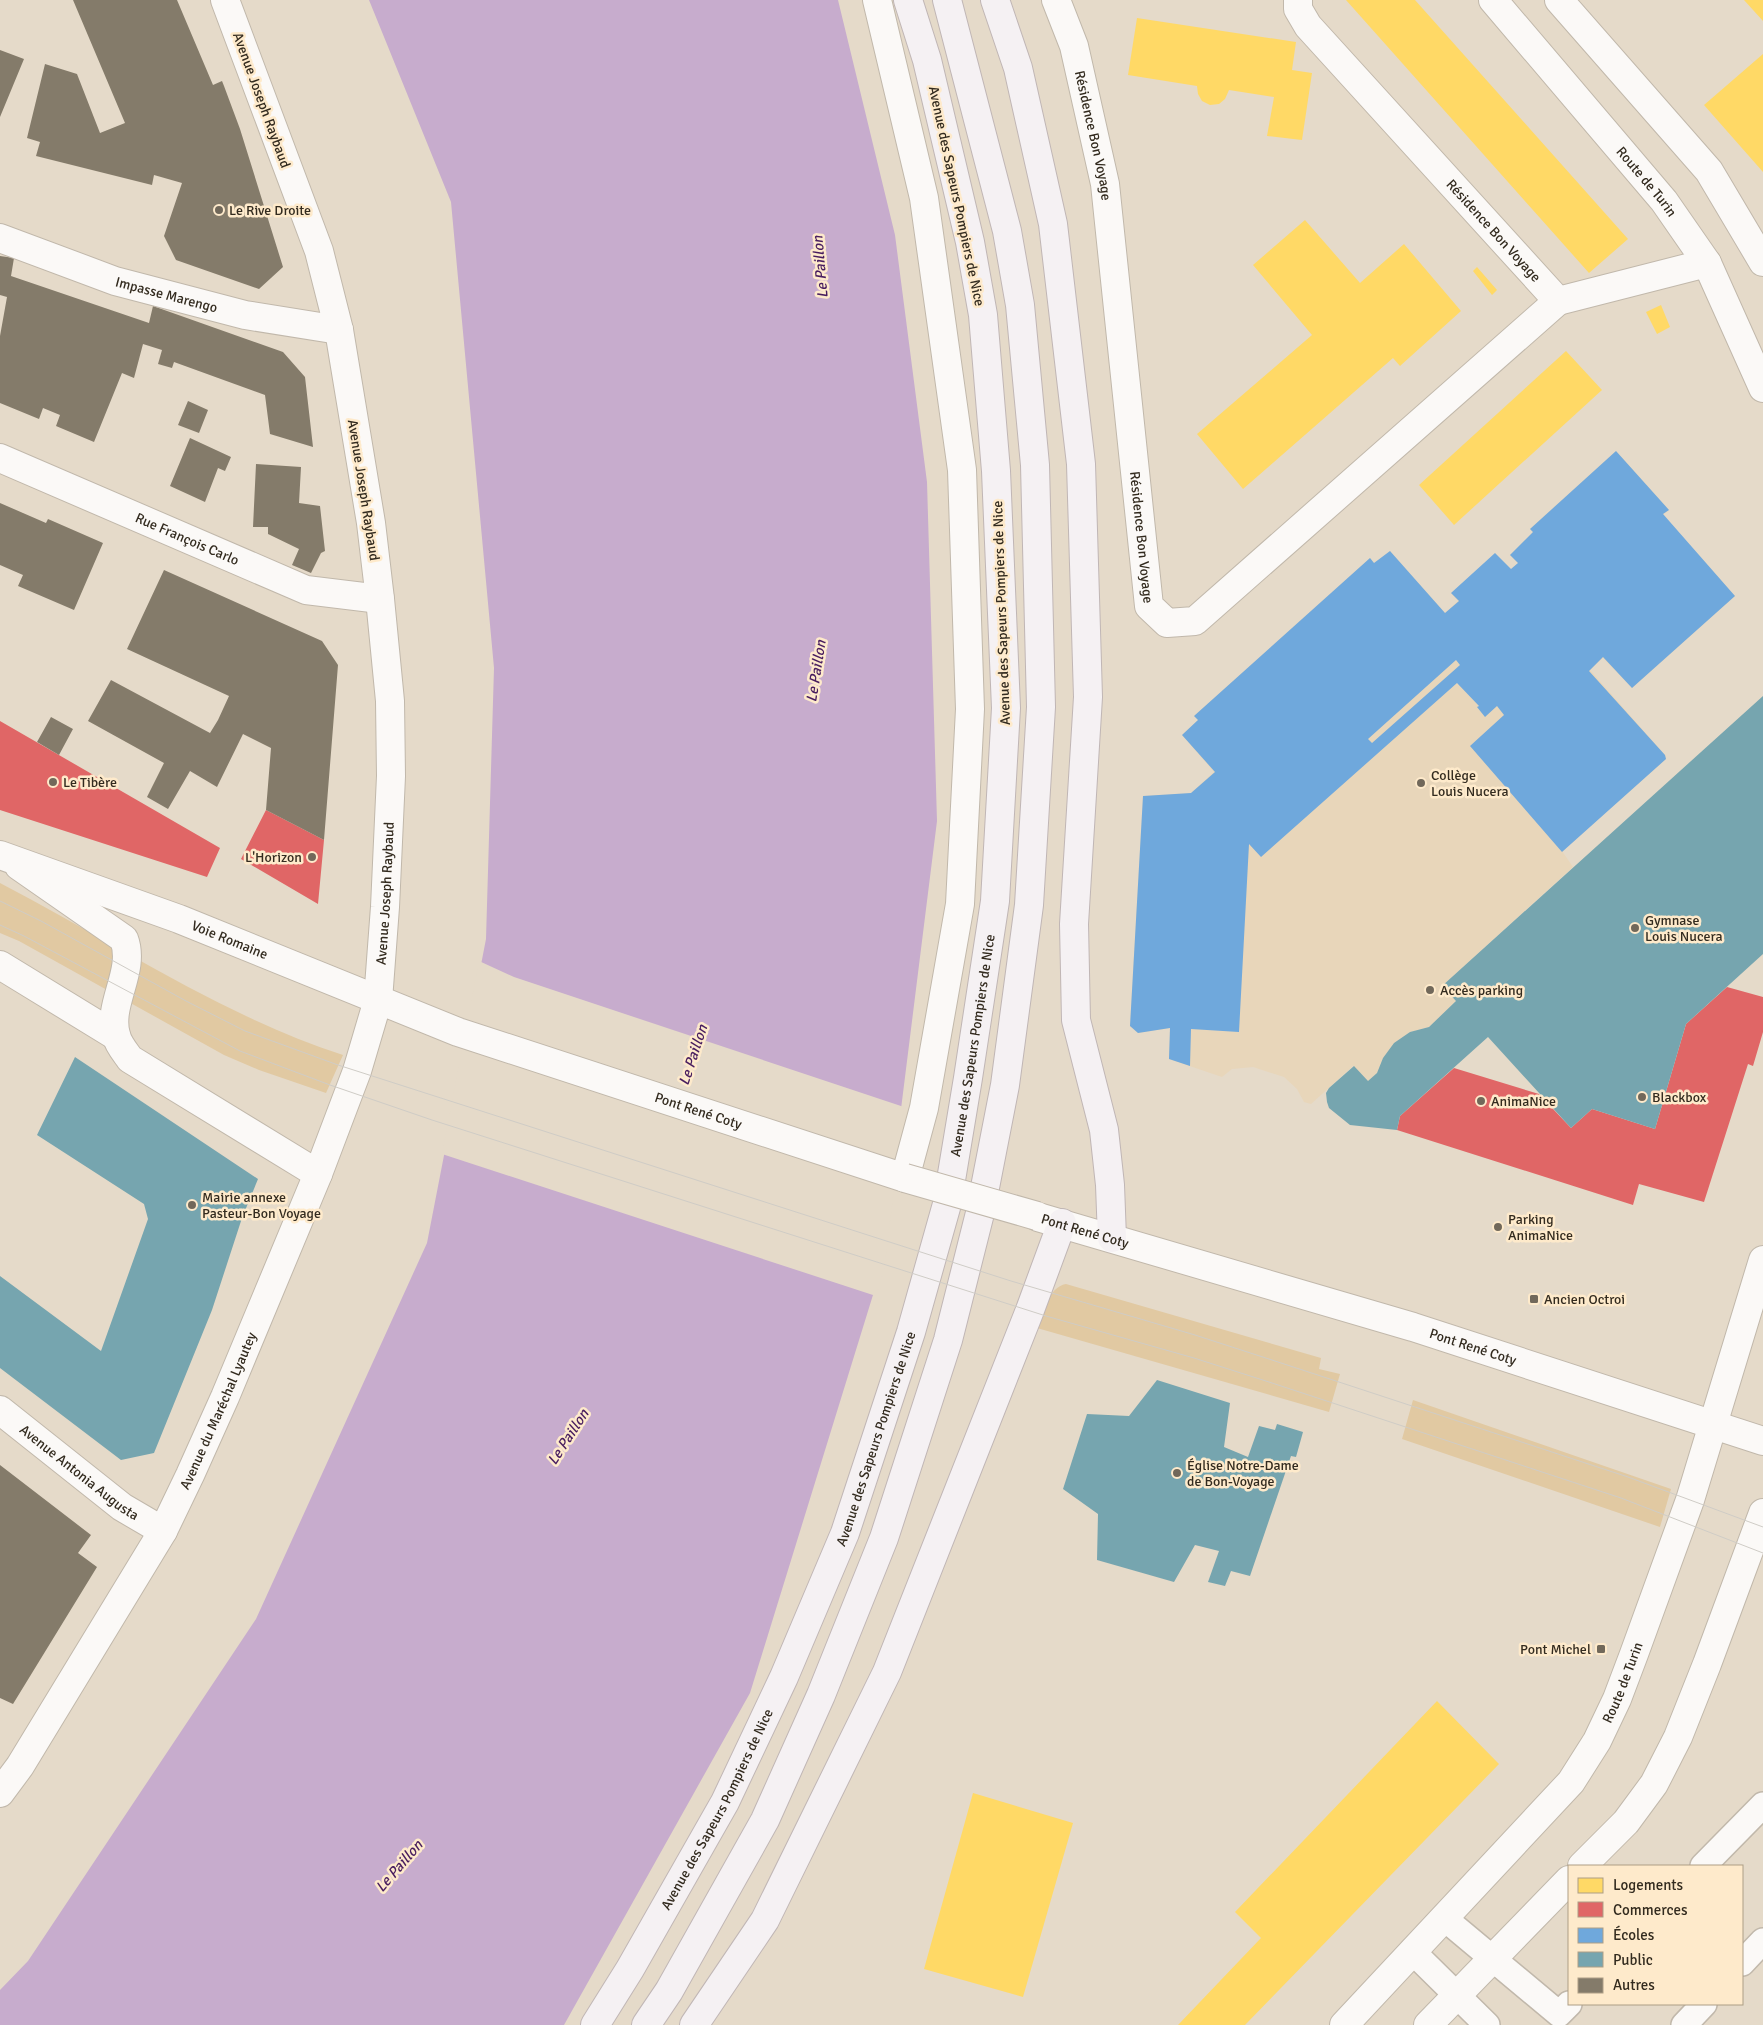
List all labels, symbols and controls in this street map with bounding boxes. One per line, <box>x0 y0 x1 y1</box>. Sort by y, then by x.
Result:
street label: Avenue Joseph Raybaud <box>229 30 294 170</box>
street label: Résidence Bon Voyage <box>1071 69 1115 201</box>
street label: Avenue des Sapeurs Pompiers de Nice <box>925 84 988 308</box>
street label: Route de Turin <box>1613 143 1680 220</box>
street label: Résidence Bon Voyage <box>1443 176 1544 286</box>
place label: Le Rive Droite <box>229 202 311 219</box>
marker: Le Rive Droite <box>213 204 225 216</box>
water label: Le Paillon <box>808 234 832 299</box>
street label: Impasse Marengo <box>114 273 219 316</box>
street label: Avenue Joseph Raybaud <box>344 418 383 562</box>
street label: Résidence Bon Voyage <box>1126 470 1157 604</box>
street label: Avenue des Sapeurs Pompiers de Nice <box>989 500 1014 726</box>
street label: Rue François Carlo <box>133 509 242 569</box>
water label: Le Paillon <box>802 638 830 703</box>
place label: Collège Louis Nucera <box>1431 767 1509 800</box>
place label: Le Tibère <box>63 774 117 791</box>
marker: Le Tibère <box>47 776 59 788</box>
marker: Collège Louis Nucera <box>1415 777 1427 789</box>
street label: Avenue Joseph Raybaud <box>373 822 398 965</box>
place label: L'Horizon <box>245 849 302 866</box>
marker: L'Horizon <box>306 851 318 863</box>
place label: Gymnase Louis Nucera <box>1645 912 1723 945</box>
street label: Voie Romaine <box>189 917 270 963</box>
marker: Gymnase Louis Nucera <box>1629 922 1641 934</box>
street label: Avenue des Sapeurs Pompiers de Nice <box>947 933 999 1158</box>
place label: Accès parking <box>1440 982 1523 999</box>
marker: Accès parking <box>1424 984 1436 996</box>
water label: Le Paillon <box>675 1022 711 1088</box>
street label: Pont René Coty <box>653 1089 744 1133</box>
place label: Blackbox <box>1652 1089 1707 1106</box>
marker: Blackbox <box>1636 1091 1648 1103</box>
place label: AnimaNice <box>1491 1093 1556 1110</box>
marker: AnimaNice <box>1475 1095 1487 1107</box>
place label: Mairie annexe Pasteur-Bon Voyage <box>202 1189 321 1222</box>
marker: Mairie annexe Pasteur-Bon Voyage <box>186 1199 198 1211</box>
street label: Pont René Coty <box>1039 1210 1131 1252</box>
place label: Parking AnimaNice <box>1508 1211 1573 1244</box>
marker: Parking AnimaNice <box>1492 1221 1504 1233</box>
place label: Ancien Octroi <box>1544 1291 1625 1308</box>
marker: Ancien Octroi <box>1528 1293 1540 1305</box>
street label: Pont René Coty <box>1427 1325 1519 1369</box>
street label: Avenue du Maréchal Lyautey <box>176 1329 260 1492</box>
street label: Avenue des Sapeurs Pompiers de Nice <box>832 1329 920 1549</box>
water label: Le Paillon <box>543 1405 593 1468</box>
street label: Avenue Antonia Augusta <box>16 1421 142 1524</box>
place label: Église Notre-Dame de Bon-Voyage <box>1187 1457 1299 1490</box>
marker: Église Notre-Dame de Bon-Voyage <box>1171 1467 1183 1479</box>
street label: Route de Turin <box>1599 1640 1647 1726</box>
place label: Pont Michel <box>1520 1641 1591 1658</box>
marker: Pont Michel <box>1595 1643 1607 1655</box>
street label: Avenue des Sapeurs Pompiers de Nice <box>657 1706 777 1913</box>
water label: Le Paillon <box>372 1836 427 1896</box>
legend <box>1568 1865 1743 2005</box>
text: Logements <box>1613 1876 1684 1894</box>
text: Commerces <box>1613 1901 1688 1919</box>
text: Écoles <box>1613 1925 1655 1944</box>
text: Public <box>1613 1951 1653 1969</box>
text: Autres <box>1613 1976 1655 1994</box>

